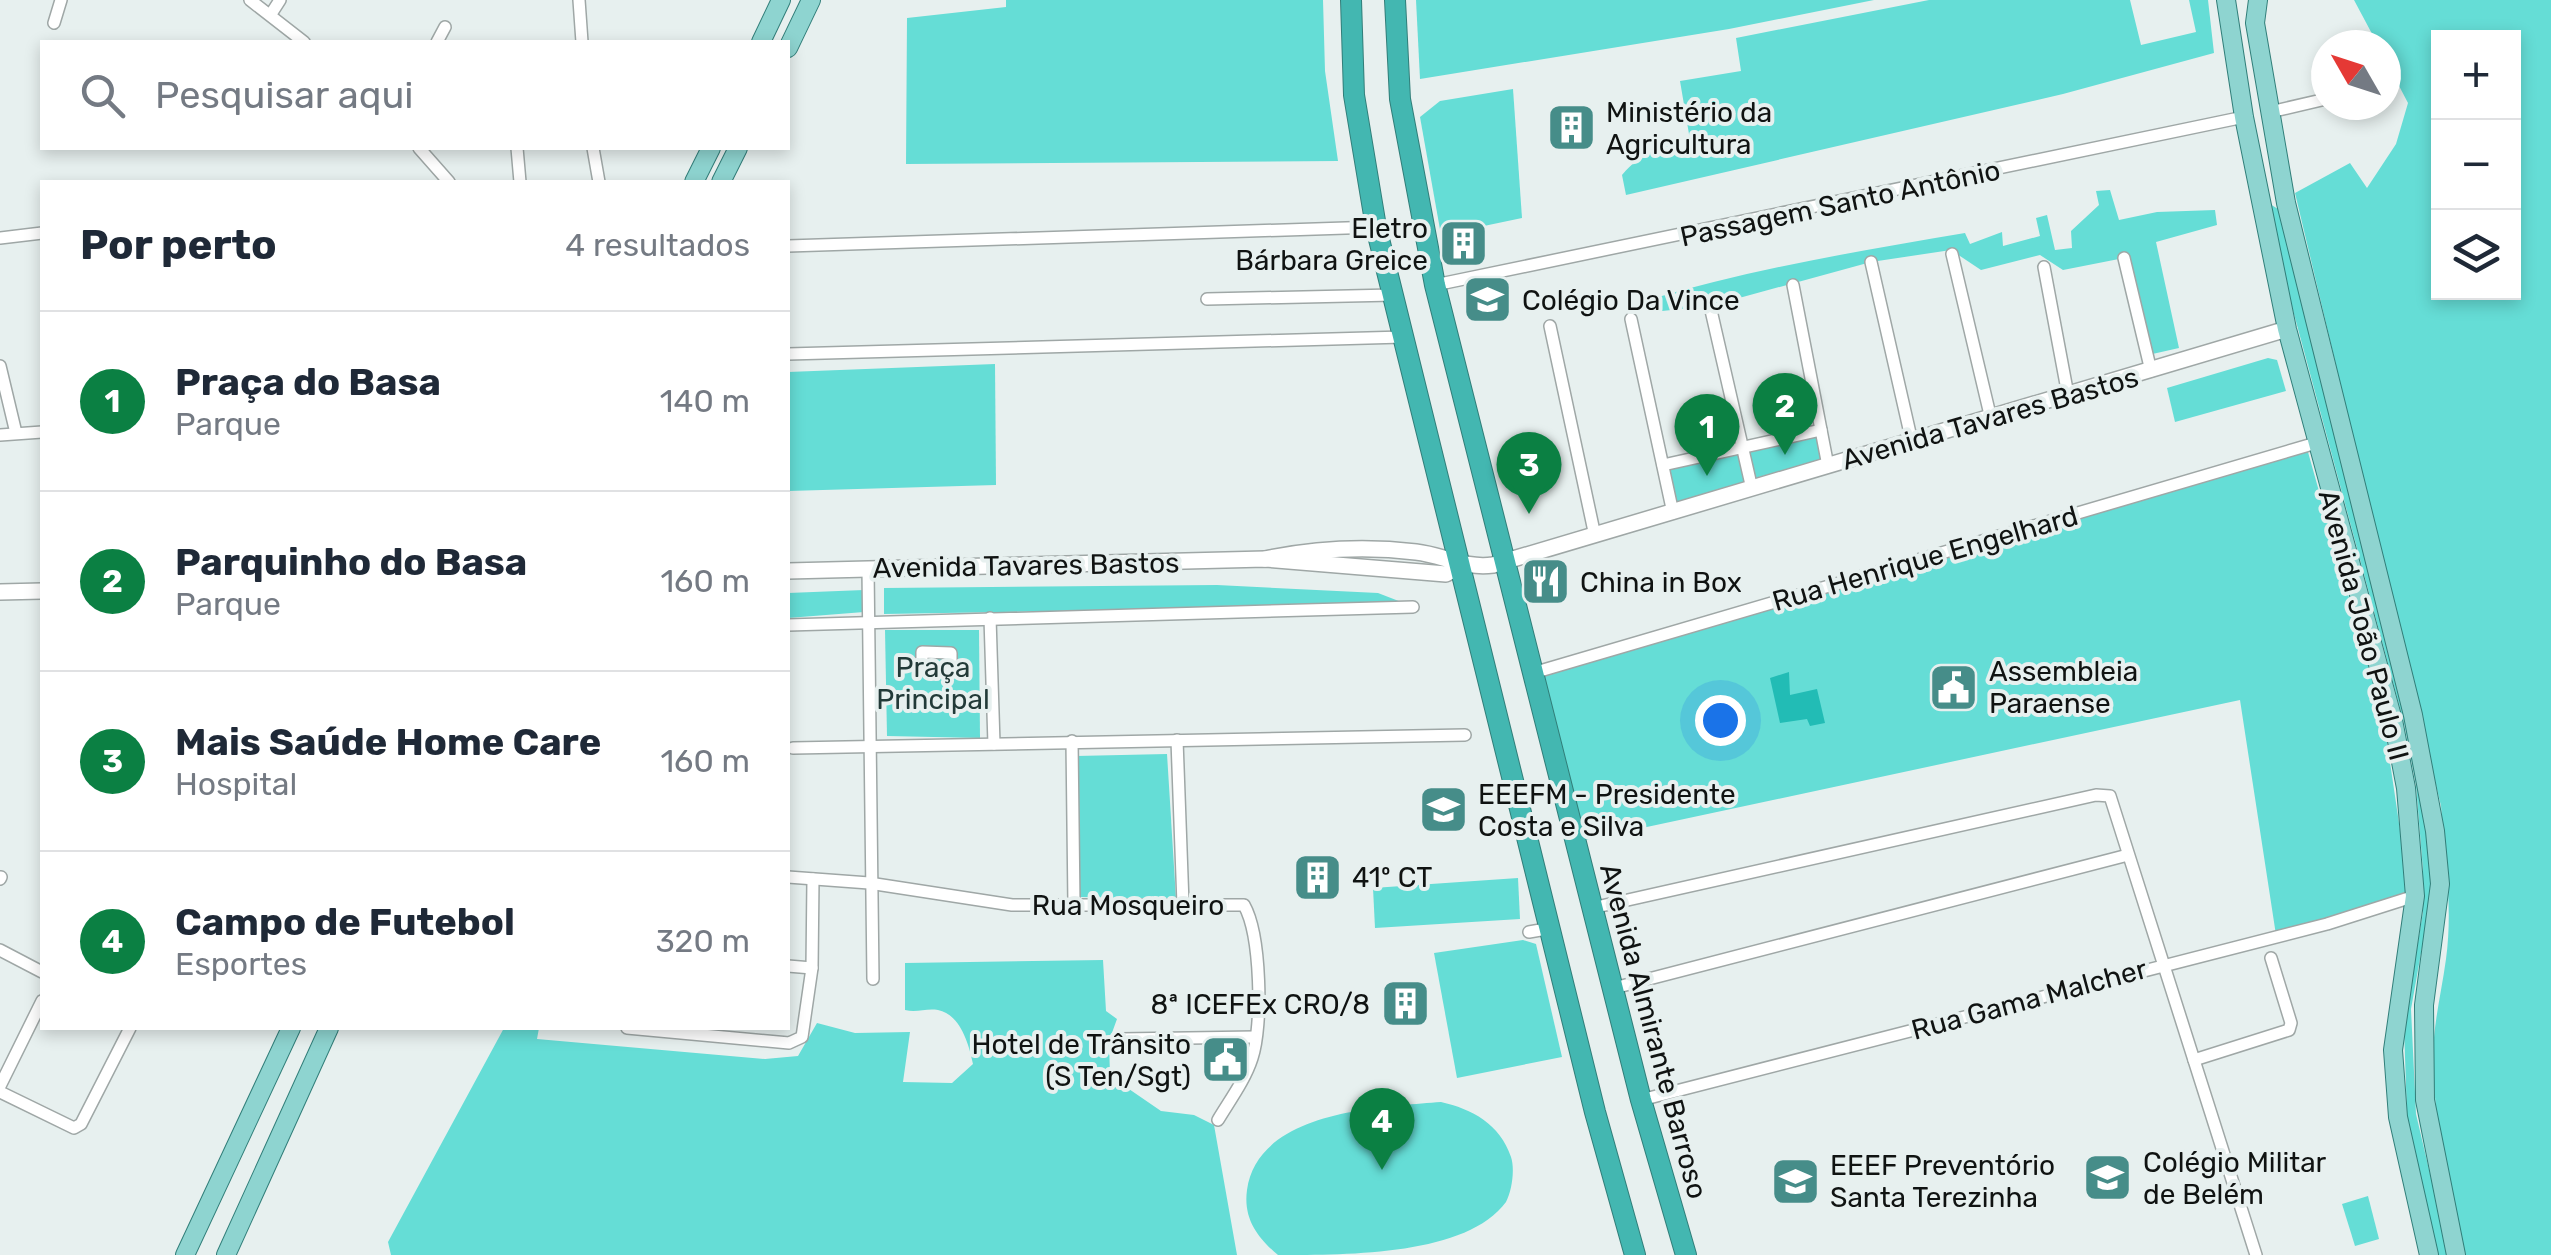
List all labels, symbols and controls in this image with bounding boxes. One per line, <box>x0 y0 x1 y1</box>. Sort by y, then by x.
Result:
north arrow <box>2311 30 2401 120</box>
map controls <box>2431 30 2521 300</box>
button: + <box>2431 30 2521 120</box>
search box <box>40 40 790 150</box>
icon: search <box>75 68 130 123</box>
text: Pesquisar aqui <box>155 72 413 118</box>
place label: Ministério da Agricultura <box>1606 96 1772 161</box>
building icon: Ministério da Agricultura <box>1545 102 1597 154</box>
button: − <box>2431 120 2521 210</box>
street label: Passagem Santo Antônio <box>1677 153 2003 254</box>
button: layers <box>2431 210 2521 300</box>
place label: Eletro Bárbara Greice <box>1235 212 1428 277</box>
building icon: Eletro Bárbara Greice <box>1437 218 1489 270</box>
text: Por perto <box>80 220 277 270</box>
text: 4 resultados <box>565 226 750 264</box>
school or university icon: Colégio Da Vince <box>1461 274 1513 326</box>
place label: Colégio Da Vince <box>1522 284 1740 317</box>
text: Praça do Basa <box>175 359 441 405</box>
street label: Avenida Tavares Bastos <box>1838 360 2142 477</box>
pin: 2 <box>1752 372 1818 455</box>
text: 1 <box>105 382 120 420</box>
text: 140 m <box>660 382 750 420</box>
pin: 1 <box>1674 394 1740 476</box>
text: Parque <box>175 405 281 443</box>
pin: 3 <box>1496 432 1562 514</box>
street label: Avenida João Paulo II <box>2312 486 2416 764</box>
street label: Rua Henrique Engelhard <box>1769 499 2082 618</box>
text: Parquinho do Basa <box>175 539 527 585</box>
street label: Avenida Tavares Bastos <box>872 546 1180 585</box>
restaurant icon: China in Box <box>1519 556 1571 608</box>
text: 2 <box>102 562 123 600</box>
text: 160 m <box>660 562 750 600</box>
place label: China in Box <box>1580 566 1742 599</box>
text: Parque <box>175 585 281 623</box>
park label: Praça Principal <box>876 651 990 716</box>
place label: Assembleia Paraense <box>1989 655 2138 720</box>
public building icon: Assembleia Paraense <box>1928 661 1980 713</box>
your location <box>1695 695 1746 746</box>
text: Mais Saúde Home Care <box>175 719 601 765</box>
text: 3 <box>102 742 123 780</box>
text: 160 m <box>660 742 750 780</box>
text: Hospital <box>175 765 297 803</box>
place label: EEEFM - Presidente Costa e Silva <box>1478 778 1736 843</box>
school or university icon: EEEFM - Presidente Costa e Silva <box>1417 784 1469 836</box>
building icon: 41º CT <box>1291 851 1343 903</box>
street label: Avenida Almirante Barroso <box>1593 860 1714 1202</box>
place label: 41º CT <box>1352 861 1433 894</box>
street label: Rua Mosqueiro <box>1032 889 1224 922</box>
text: Campo de Futebol <box>175 899 515 945</box>
text: 4 <box>102 922 123 960</box>
text: 320 m <box>655 922 750 960</box>
text: Esportes <box>175 945 307 983</box>
street label: Rua Gama Malcher <box>1908 952 2151 1047</box>
building icon: 8ª ICEFEx CRO/8 <box>1379 978 1431 1030</box>
place label: 8ª ICEFEx CRO/8 <box>1150 988 1370 1021</box>
place label: Hotel de Trânsito (S Ten/Sgt) <box>971 1028 1191 1093</box>
public building icon: Hotel de Trânsito (S Ten/Sgt) <box>1200 1034 1252 1086</box>
pin: 4 <box>1350 1088 1414 1170</box>
place label: Colégio Militar de Belém <box>2143 1146 2327 1211</box>
place label: EEEF Preventório Santa Terezinha <box>1830 1149 2055 1214</box>
school or university icon: Colégio Militar de Belém <box>2082 1152 2134 1204</box>
school or university icon: EEEF Preventório Santa Terezinha <box>1769 1155 1821 1207</box>

